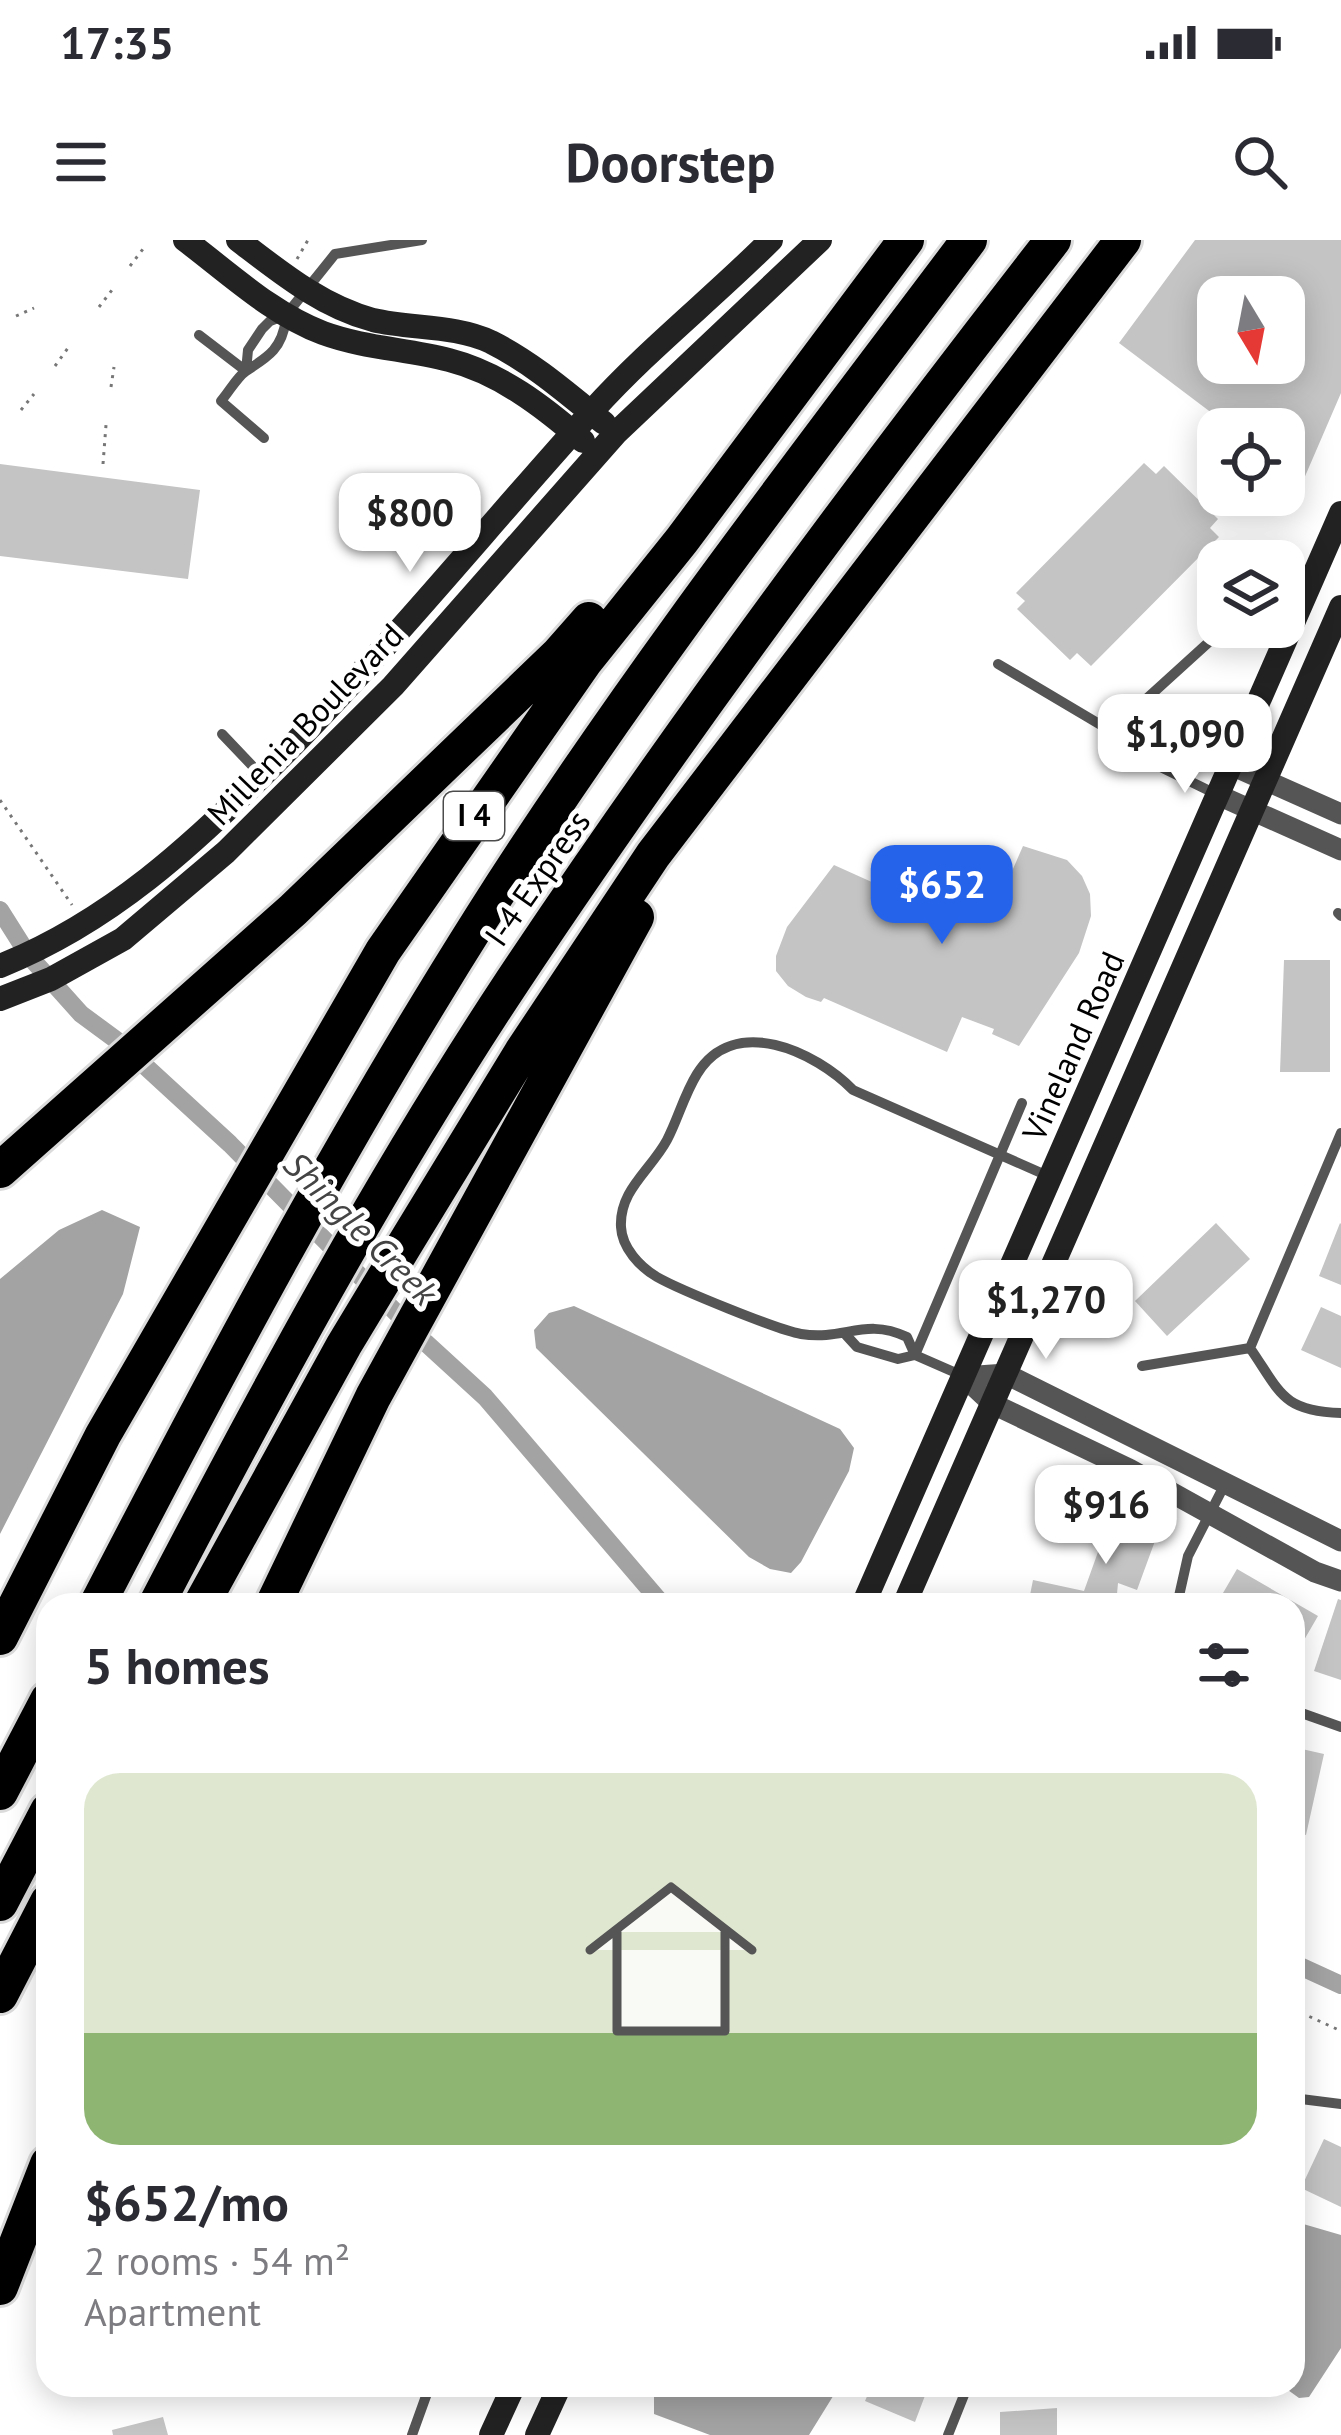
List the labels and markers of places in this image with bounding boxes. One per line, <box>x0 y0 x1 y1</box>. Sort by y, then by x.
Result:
pin: $800 <box>339 473 481 575</box>
pin: $1,090 <box>1087 694 1283 796</box>
pin: $652 <box>871 845 1013 947</box>
pin: $1,270 <box>948 1260 1144 1362</box>
pin: $916 <box>1035 1465 1177 1567</box>

